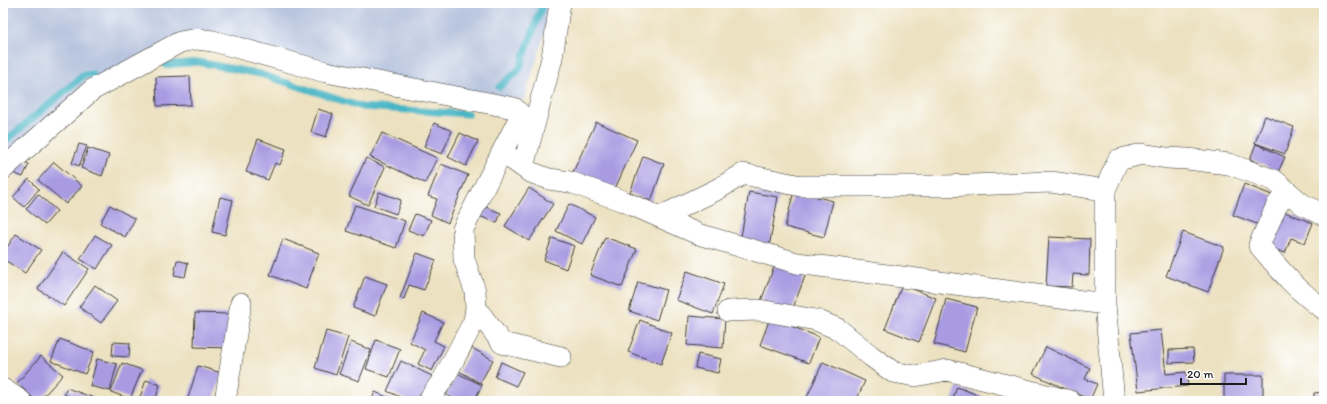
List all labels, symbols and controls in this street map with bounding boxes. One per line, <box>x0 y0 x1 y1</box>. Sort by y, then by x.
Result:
scale bar <box>1181 360 1246 386</box>
text: 20 m <box>1187 367 1214 381</box>

